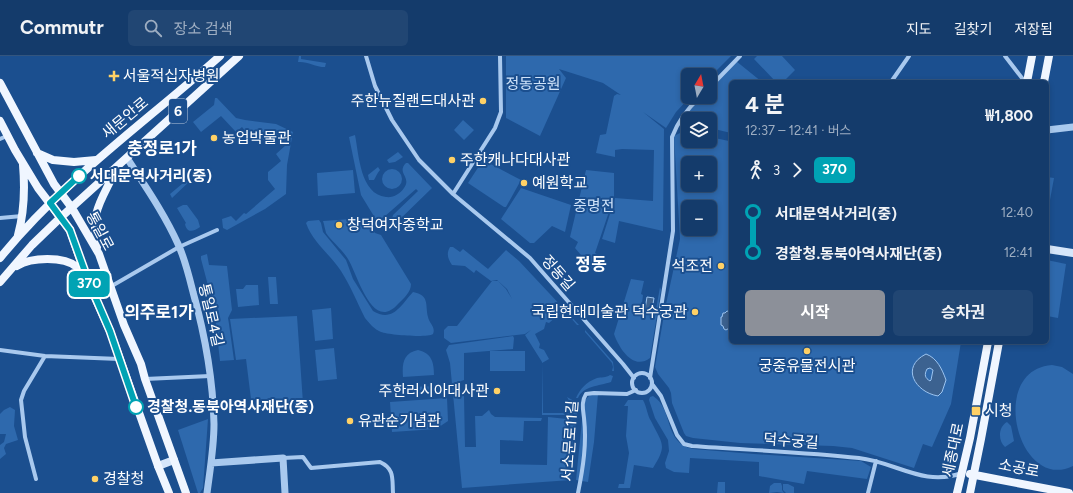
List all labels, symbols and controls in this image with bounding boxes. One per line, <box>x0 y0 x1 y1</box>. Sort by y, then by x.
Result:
search box <box>128 10 408 46</box>
text: Commutr <box>20 16 104 39</box>
icon: search <box>142 17 164 39</box>
text: 장소 검색 <box>174 20 233 38</box>
text: 지도 <box>906 21 932 38</box>
text: 길찾기 <box>954 21 992 38</box>
text: 저장됨 <box>1014 21 1053 38</box>
place label: 서울적십자병원 <box>123 67 220 85</box>
north arrow <box>681 68 717 104</box>
map controls <box>681 68 717 236</box>
marker: 서울적십자병원 <box>108 70 120 82</box>
park label: 정동공원 <box>505 75 561 93</box>
text: 4 분 <box>745 91 784 118</box>
place label: 주한뉴질랜드대사관 <box>351 92 475 110</box>
street label: 새문안로 <box>98 93 152 143</box>
marker: 주한뉴질랜드대사관 <box>478 96 488 106</box>
road number: 6 <box>169 99 187 123</box>
text: ₩1,800 <box>985 107 1033 125</box>
button: layers <box>681 112 717 148</box>
text: 12:37 – 12:41 · 버스 <box>745 123 852 138</box>
place label: 농업박물관 <box>222 129 291 147</box>
marker: 농업박물관 <box>209 133 219 143</box>
district label: 충정로1가 <box>127 138 197 158</box>
place label: 주한캐나다대사관 <box>460 151 571 169</box>
marker: 주한캐나다대사관 <box>447 155 457 165</box>
button: + <box>681 156 717 192</box>
icon: walk <box>745 159 767 181</box>
icon: forward <box>786 159 808 181</box>
text: 370 <box>822 161 847 178</box>
text: 3 <box>773 163 780 178</box>
place label: 서대문역사거리(중) <box>90 167 212 185</box>
marker: 서대문역사거리(중) <box>71 168 87 184</box>
place label: 예원학교 <box>532 174 587 192</box>
marker: 예원학교 <box>519 178 529 188</box>
park label: 중명전 <box>573 197 615 215</box>
button: − <box>681 200 717 236</box>
text: 서대문역사거리(중) <box>775 205 897 223</box>
text: 12:40 <box>1001 205 1033 220</box>
street label: 통일로 <box>82 208 118 254</box>
place label: 창덕여자중학교 <box>347 216 444 234</box>
marker: 창덕여자중학교 <box>334 220 344 230</box>
text: 경찰청.동북아역사재단(중) <box>775 245 942 263</box>
text: 12:41 <box>1004 245 1033 260</box>
street label: 정동길 <box>538 251 578 295</box>
district label: 정동 <box>575 254 607 274</box>
place label: 석조전 <box>672 257 713 275</box>
marker: 석조전 <box>716 261 726 271</box>
line badge: 370 <box>66 271 112 297</box>
text: 370 <box>77 275 101 292</box>
street label: 통일로4길 <box>195 282 227 348</box>
button: 시작 <box>745 290 885 336</box>
button: 승차권 <box>893 290 1033 336</box>
district label: 의주로1가 <box>124 302 194 322</box>
place label: 국립현대미술관 덕수궁관 <box>531 303 687 321</box>
marker: 국립현대미술관 덕수궁관 <box>690 307 700 317</box>
marker: 궁중유물전시관 <box>802 346 812 356</box>
place label: 궁중유물전시관 <box>759 357 855 375</box>
place label: 주한러시아대사관 <box>379 382 489 400</box>
marker: 주한러시아대사관 <box>492 386 502 396</box>
place label: 경찰청.동북아역사재단(중) <box>147 398 314 416</box>
marker: 경찰청.동북아역사재단(중) <box>128 399 144 415</box>
street label: 서소문로11길 <box>558 400 582 482</box>
place label: 시청 <box>985 402 1013 420</box>
marker: 시청 <box>970 405 982 417</box>
place label: 유관순기념관 <box>358 412 441 430</box>
marker: 유관순기념관 <box>345 416 355 426</box>
street label: 세종대로 <box>938 421 968 479</box>
street label: 덕수궁길 <box>763 430 819 452</box>
street label: 소공로 <box>997 455 1041 481</box>
place label: 경찰청 <box>103 470 144 488</box>
marker: 경찰청 <box>90 474 100 484</box>

